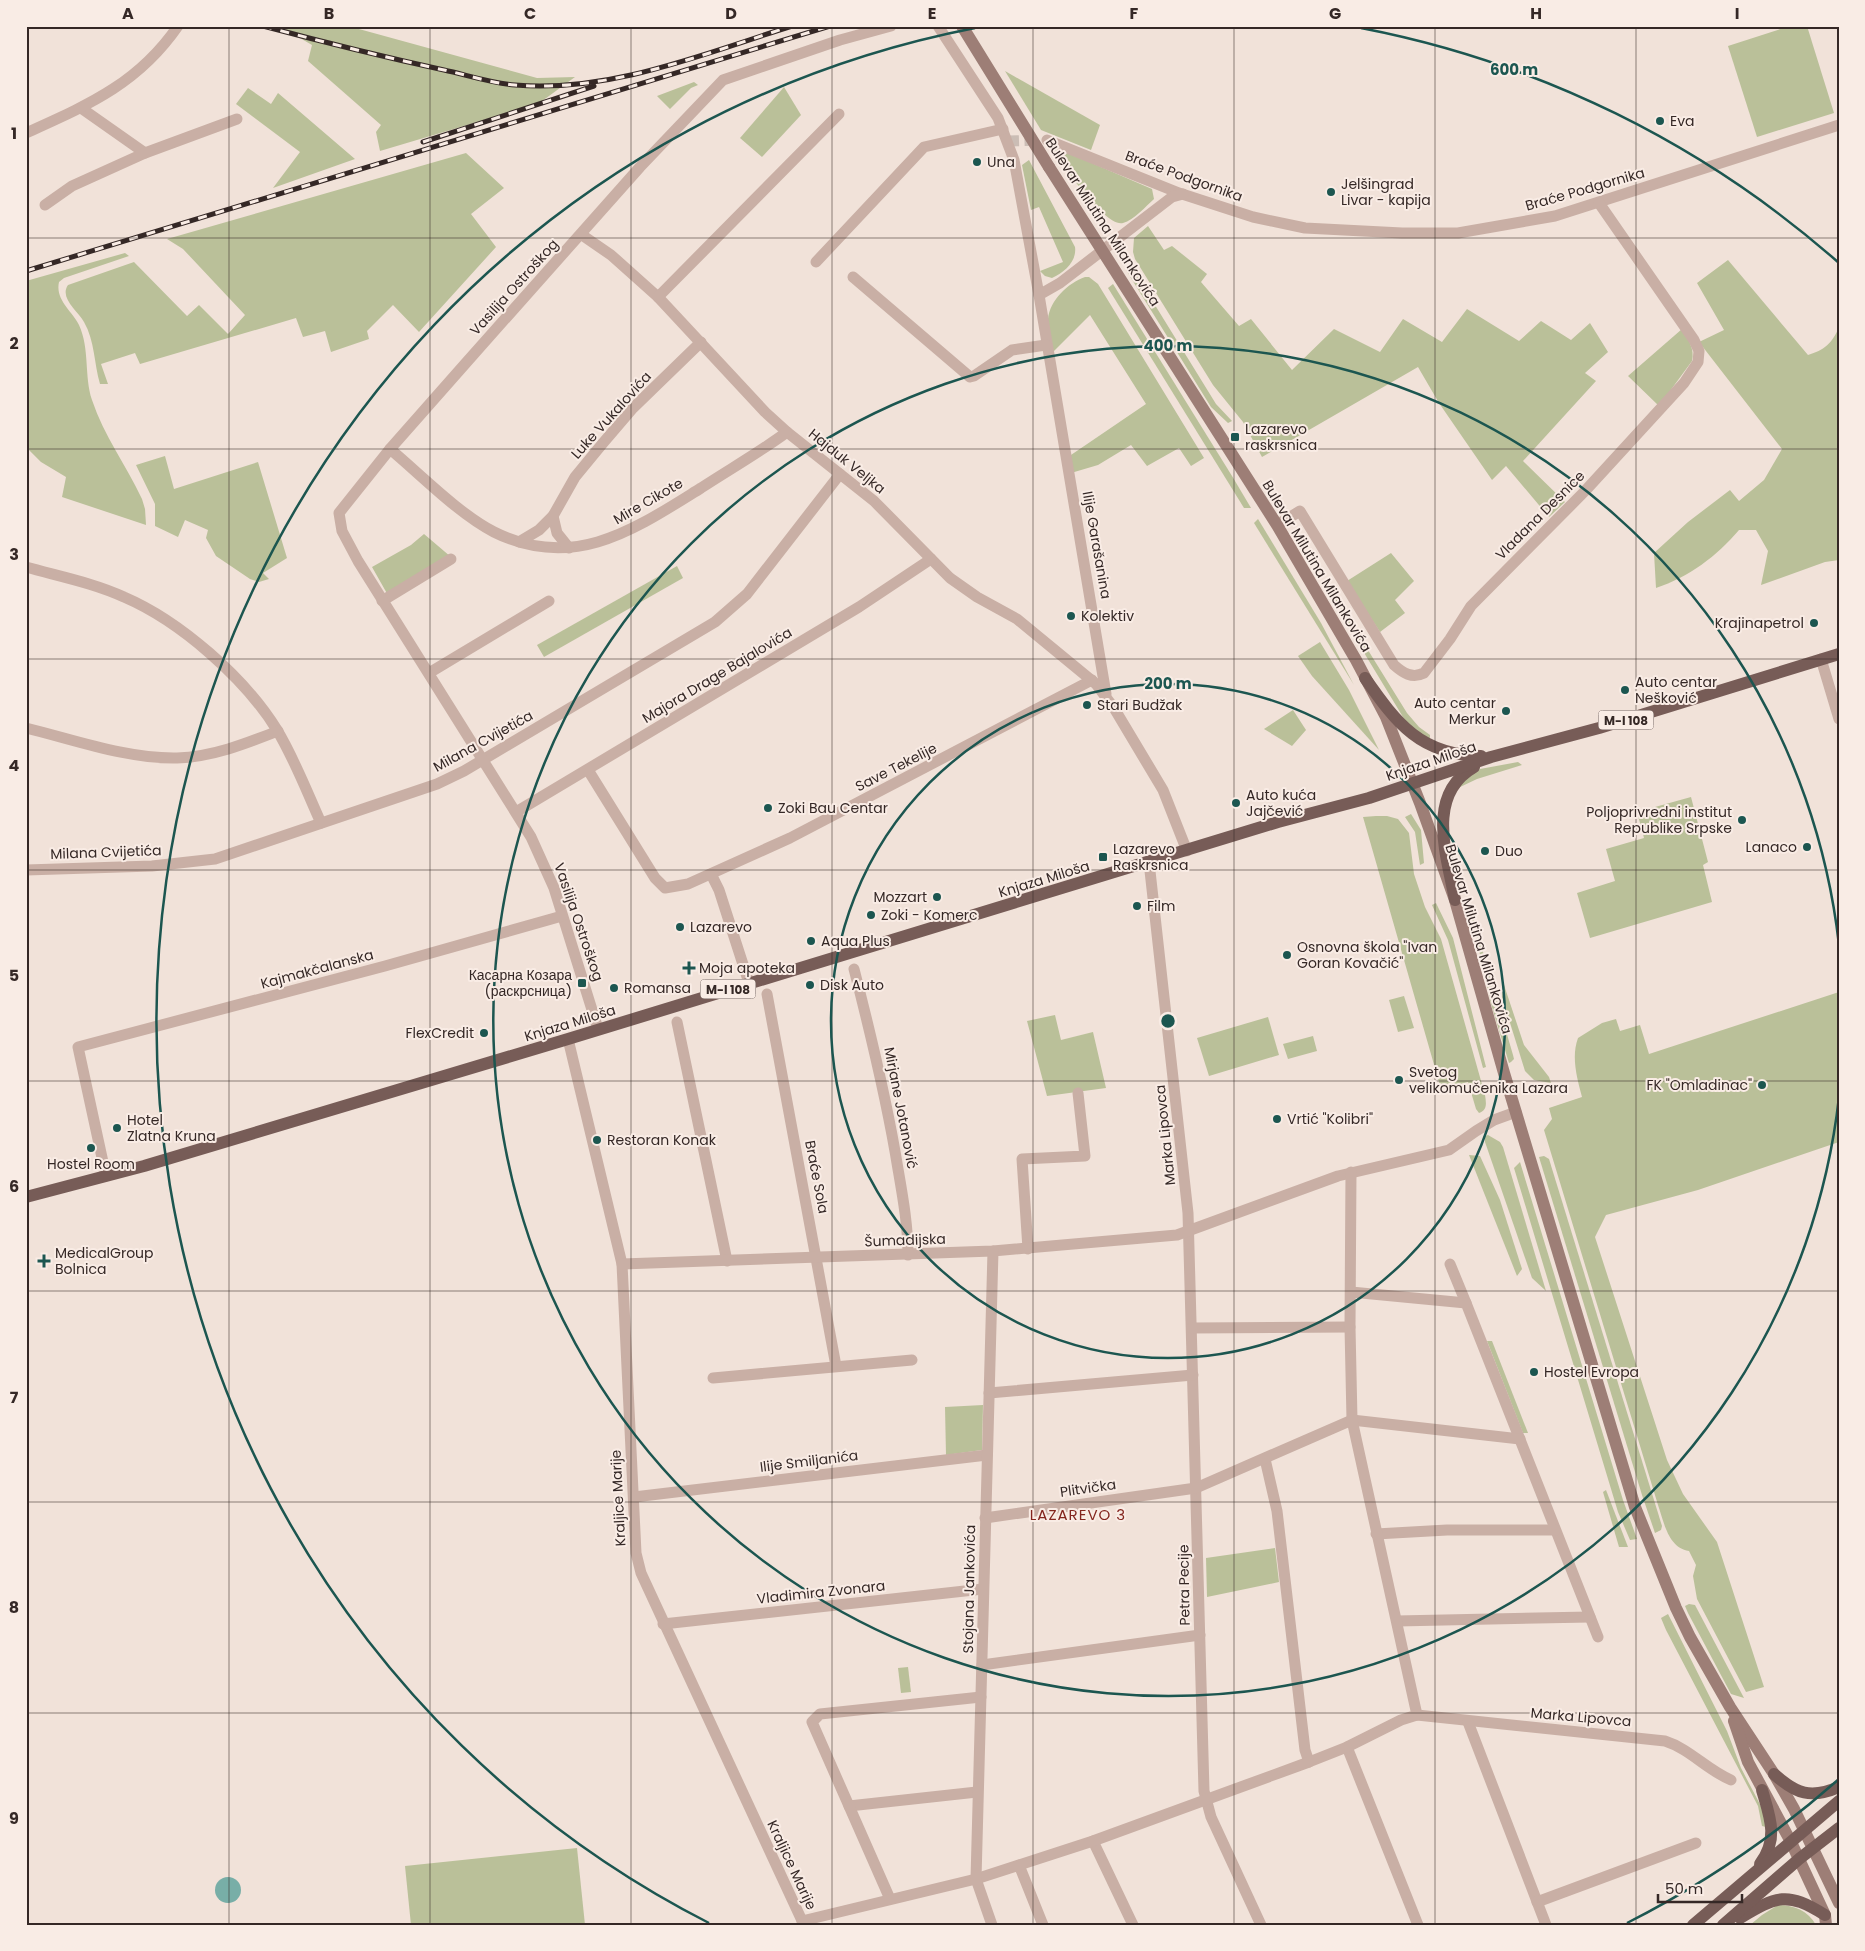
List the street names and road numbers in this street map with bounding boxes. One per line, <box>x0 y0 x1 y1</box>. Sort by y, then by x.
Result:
street label: Bulevar Milutina Milankovića <box>1041 134 1165 310</box>
street label: Braće Podgornika <box>1123 145 1245 207</box>
street label: Braće Podgornika <box>1523 162 1647 216</box>
street label: Vasilija Ostroškog <box>465 234 563 340</box>
street label: Luke Vukalovića <box>566 367 656 463</box>
street label: Hajduk Veljka <box>804 424 890 498</box>
street label: Vladana Desnice <box>1491 466 1589 564</box>
street label: Mire Cikote <box>610 473 687 529</box>
street label: Bulevar Milutina Milankovića <box>1258 476 1376 656</box>
street label: Ilije Garašanina <box>1078 490 1116 600</box>
street label: Majora Drage Bajalovića <box>638 622 796 728</box>
street label: Milana Cvijetića <box>429 705 537 777</box>
road number: M-I 108 <box>1598 710 1654 730</box>
street label: Knjaza Miloša <box>1383 736 1479 786</box>
street label: Save Tekelije <box>852 738 941 796</box>
street label: Milana Cvijetića <box>50 840 162 864</box>
street label: Bulevar Milutina Milankovića <box>1441 842 1517 1036</box>
street label: Knjaza Miloša <box>996 856 1092 902</box>
street label: Vasilija Ostroškog <box>549 860 609 984</box>
street label: Kajmakčalanska <box>258 944 376 994</box>
road number: M-I 108 <box>700 980 756 999</box>
street label: Knjaza Miloša <box>522 1000 618 1046</box>
street label: Mirjane Jotanović <box>879 1045 923 1171</box>
street label: Marka Lipovca <box>1150 1084 1180 1186</box>
street label: Braće Sola <box>800 1139 834 1215</box>
street label: Šumadijska <box>864 1229 946 1251</box>
street label: Ilije Smiljanića <box>759 1445 859 1477</box>
street label: Kraljice Marije <box>605 1449 631 1547</box>
street label: Plitvička <box>1059 1474 1117 1502</box>
street label: Stojana Jankovića <box>958 1525 980 1653</box>
street label: Petra Pecije <box>1173 1544 1195 1626</box>
street label: Vladimira Zvonara <box>756 1575 886 1609</box>
street label: Marka Lipovca <box>1530 1703 1632 1731</box>
street label: Kraljice Marije <box>763 1817 822 1913</box>

